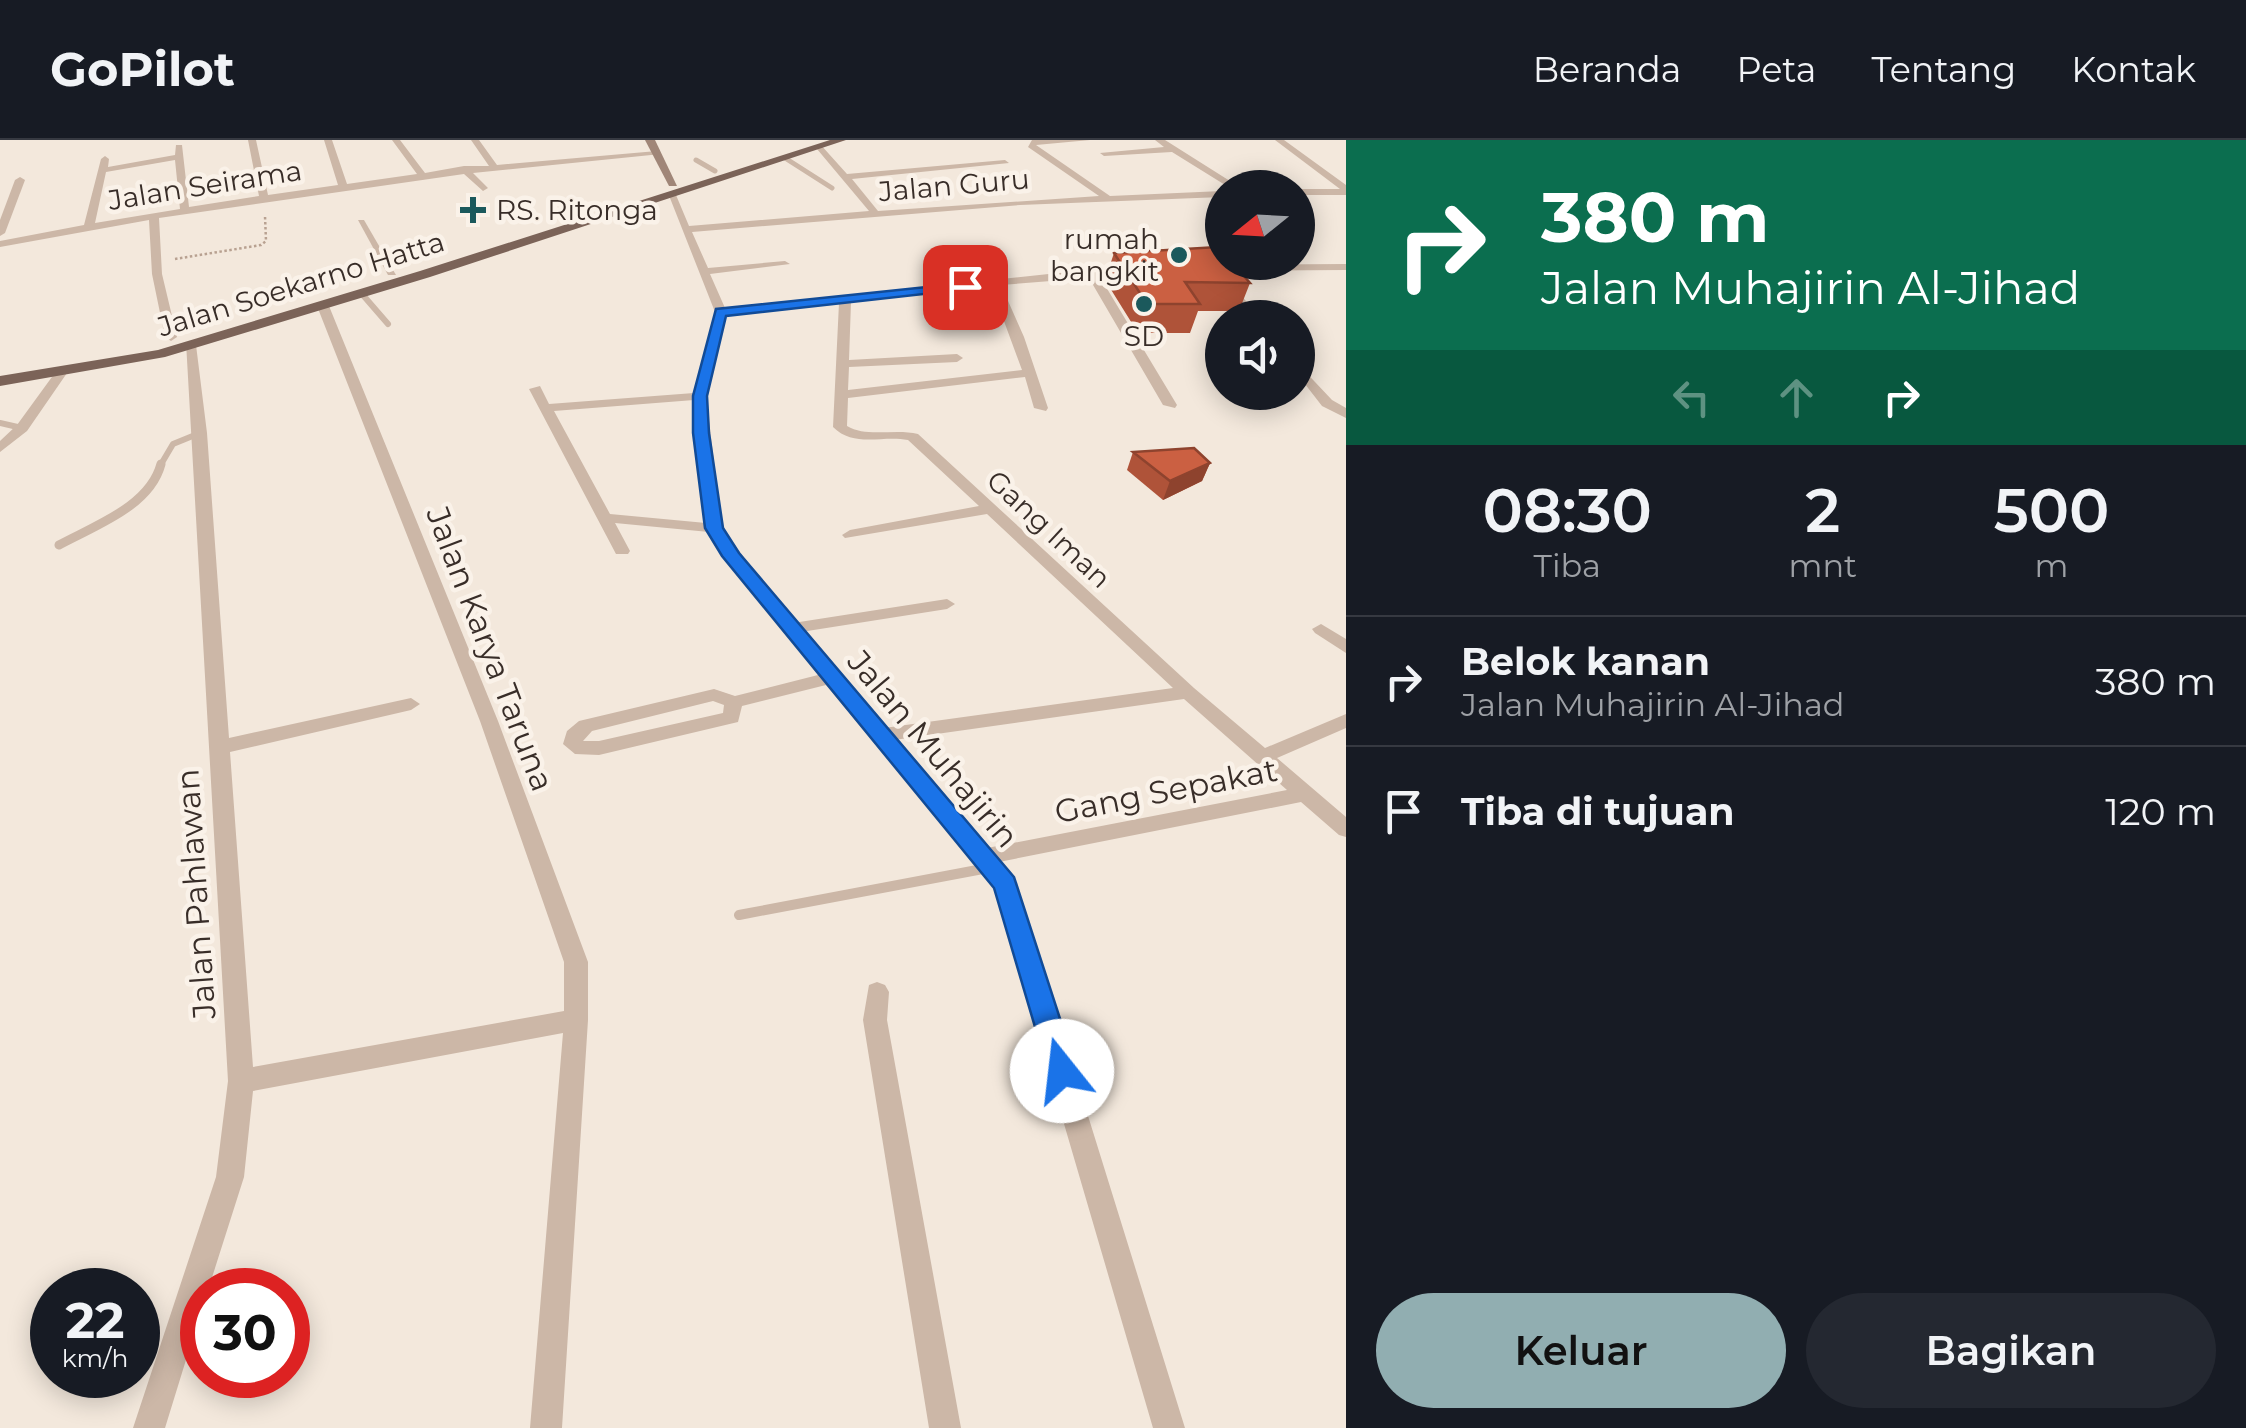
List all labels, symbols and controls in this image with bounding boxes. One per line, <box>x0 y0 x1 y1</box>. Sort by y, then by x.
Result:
text: GoPilot <box>50 40 235 98</box>
text: Beranda <box>1533 48 1682 91</box>
text: Peta <box>1737 48 1816 91</box>
text: Tentang <box>1871 48 2016 91</box>
text: Kontak <box>2071 48 2196 91</box>
street label: Jalan Seirama <box>105 153 304 217</box>
street label: Jalan Guru <box>876 161 1031 209</box>
north arrow <box>1205 170 1315 280</box>
map controls <box>1205 170 1315 410</box>
text: 380 m <box>1541 174 1769 260</box>
icon: right <box>1376 180 1506 310</box>
place label: RS. Ritonga <box>496 193 658 227</box>
marker: RS. Ritonga <box>460 197 486 223</box>
place label: rumah bangkit <box>1050 222 1159 288</box>
street label: Jalan Soekarno Hatta <box>153 224 448 344</box>
marker: rumah bangkit <box>1168 244 1190 266</box>
pin <box>923 245 1008 330</box>
icon: arrive <box>938 260 993 315</box>
text: Jalan Muhajirin Al-Jihad <box>1541 260 2080 315</box>
marker: SD <box>1133 293 1155 315</box>
button: sound <box>1205 300 1315 410</box>
place label: SD <box>1124 319 1164 353</box>
icon: left <box>1664 370 1719 425</box>
icon: ahead <box>1769 370 1824 425</box>
icon: right <box>1874 370 1929 425</box>
street label: Gang Iman <box>980 463 1118 595</box>
text: 08:30 <box>1483 474 1652 547</box>
text: 2 <box>1805 474 1840 547</box>
text: 500 <box>1994 474 2109 547</box>
street label: Jalan Karya Taruna <box>418 500 563 796</box>
text: Tiba <box>1534 546 1601 585</box>
text: mnt <box>1789 546 1857 585</box>
text: m <box>2035 546 2069 585</box>
text: Belok kanan <box>1461 638 1710 685</box>
street label: Jalan Muhajirin <box>839 641 1027 855</box>
icon: right <box>1376 654 1431 709</box>
text: 380 m <box>2095 658 2216 705</box>
text: Jalan Muhajirin Al-Jihad <box>1461 685 1845 724</box>
street label: Gang Sepakat <box>1051 750 1280 831</box>
street label: Jalan Pahlawan <box>167 768 224 1021</box>
icon: arrive <box>1376 784 1431 839</box>
text: Tiba di tujuan <box>1461 788 1735 835</box>
text: 120 m <box>2105 788 2216 835</box>
position arrow <box>1010 1019 1114 1123</box>
speed limit sign: 30 <box>180 1268 310 1398</box>
text: 22 <box>66 1290 125 1351</box>
button: Keluar <box>1376 1293 1786 1408</box>
button: Bagikan <box>1806 1293 2216 1408</box>
text: km/h <box>62 1343 128 1373</box>

